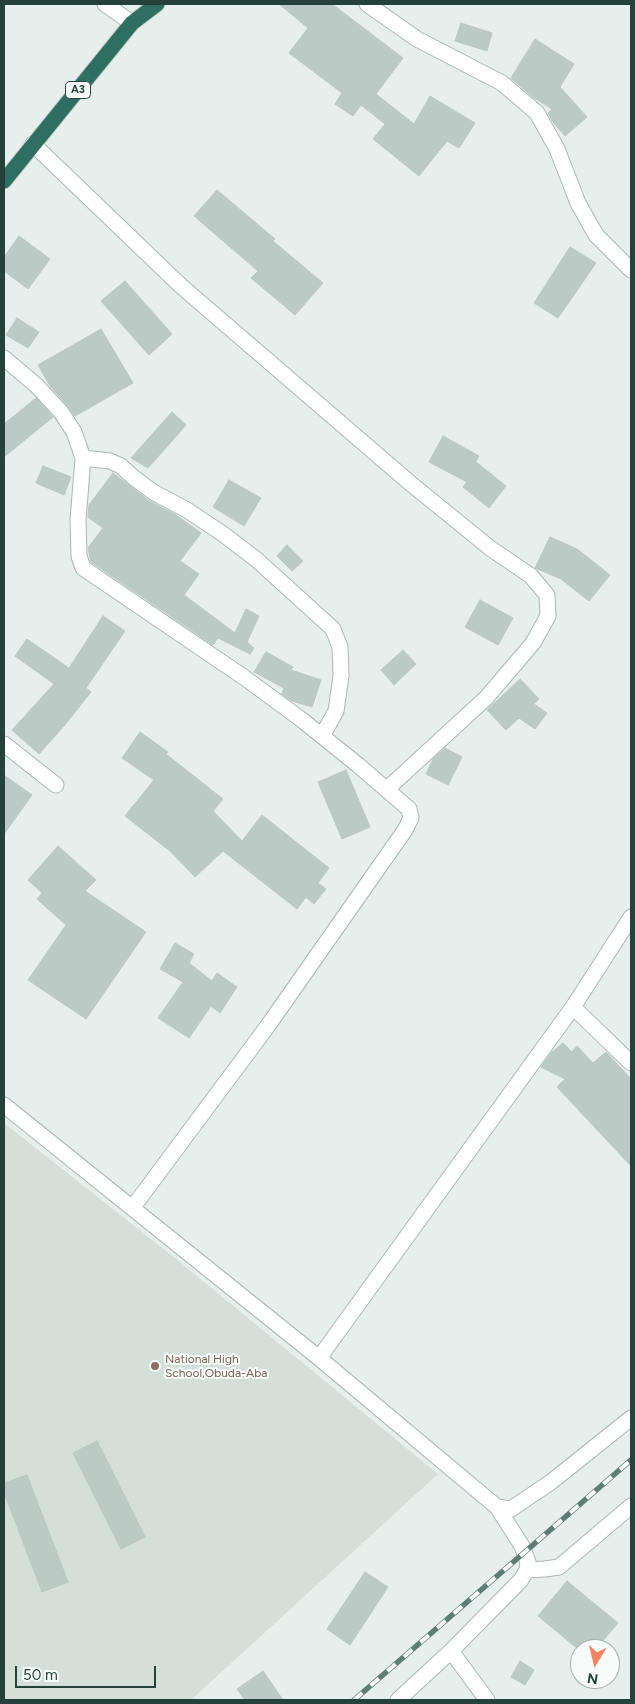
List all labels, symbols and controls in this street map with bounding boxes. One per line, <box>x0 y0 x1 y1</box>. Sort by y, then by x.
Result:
road number: A3 <box>66 82 90 98</box>
place label: National High School,Obuda-Aba <box>165 1352 267 1380</box>
marker: National High School,Obuda-Aba <box>149 1360 161 1372</box>
north arrow <box>570 1639 620 1689</box>
scale bar <box>18 1656 159 1688</box>
text: 50 m <box>23 1666 58 1684</box>
text: N <box>586 1669 599 1688</box>

